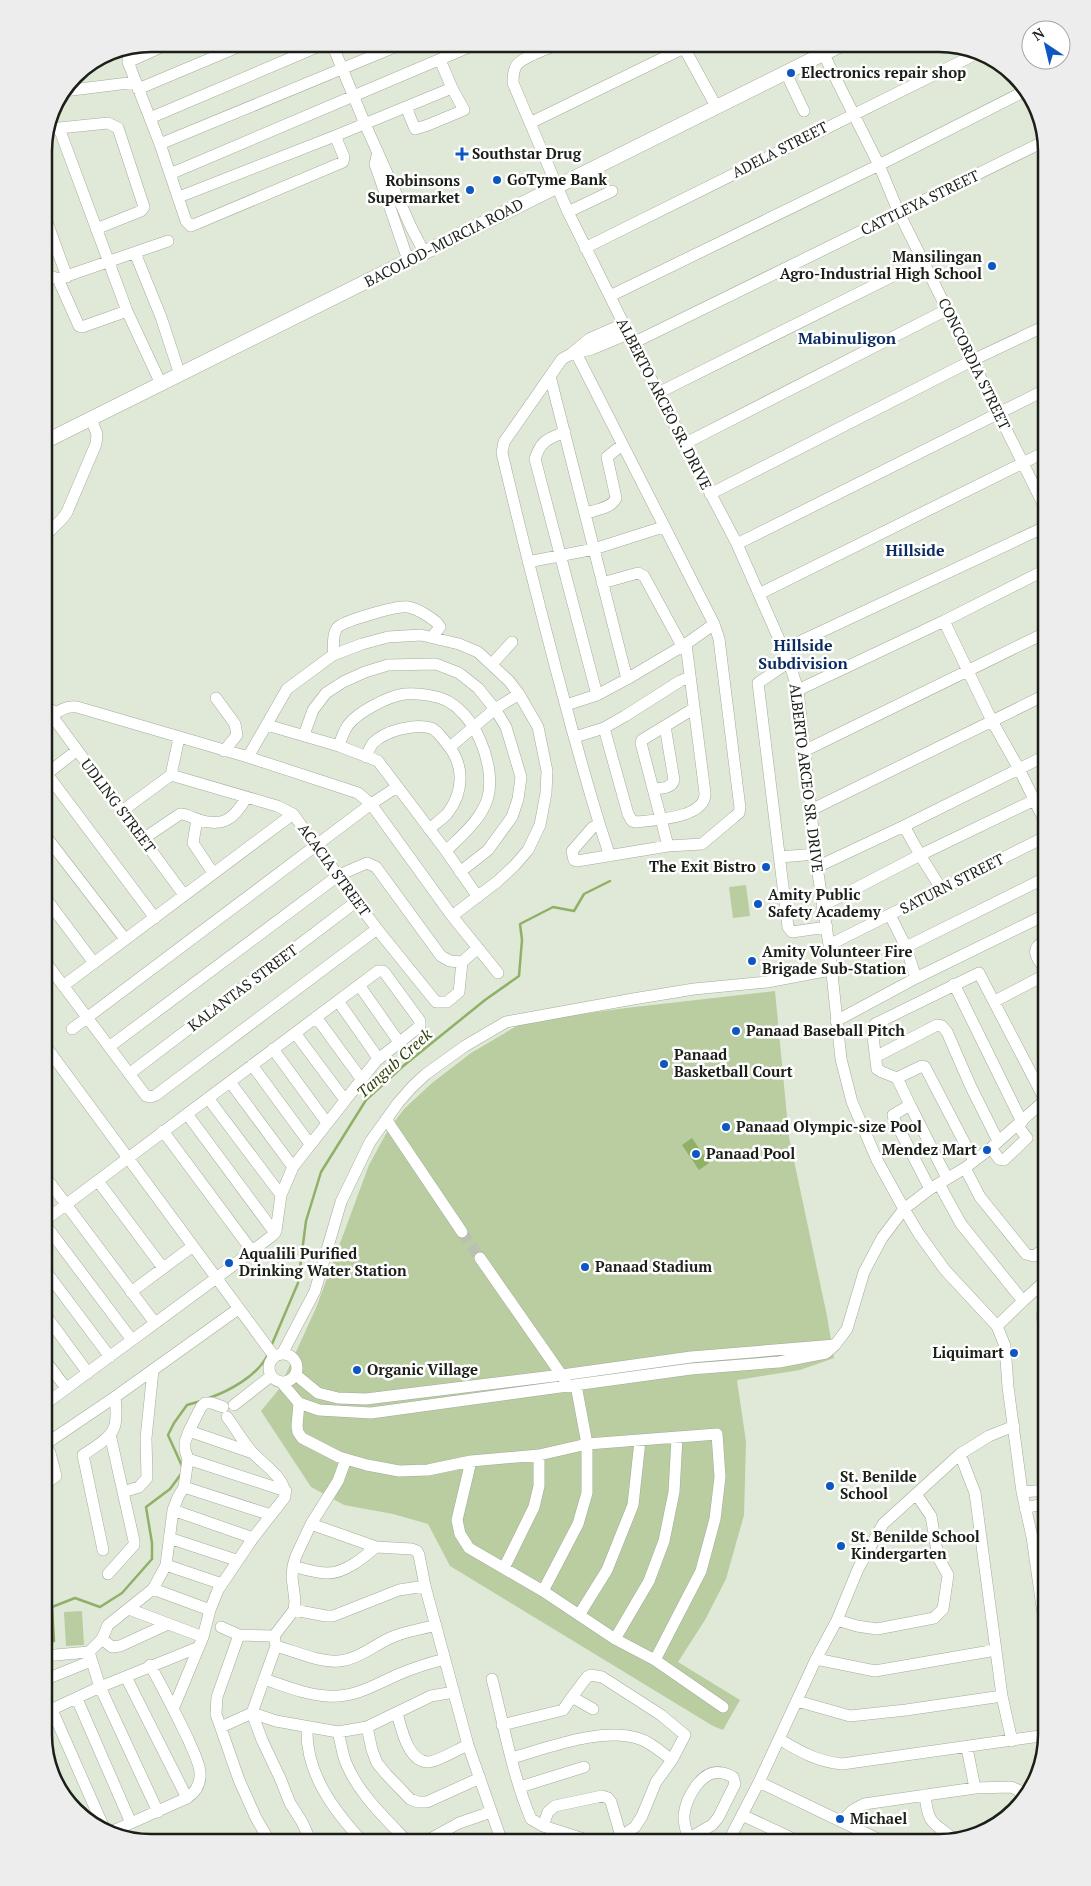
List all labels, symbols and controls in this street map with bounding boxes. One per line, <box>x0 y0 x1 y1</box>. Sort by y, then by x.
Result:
north arrow <box>1021 20 1071 70</box>
text: N <box>1028 23 1048 45</box>
place label: Electronics repair shop <box>801 62 966 82</box>
marker: Electronics repair shop <box>785 67 797 79</box>
street label: ADELA STREET <box>728 116 831 182</box>
place label: Southstar Drug <box>472 143 582 163</box>
marker: Southstar Drug <box>456 148 468 160</box>
street label: CATTLEYA STREET <box>857 165 982 239</box>
place label: GoTyme Bank <box>507 169 607 189</box>
place label: Robinsons Supermarket <box>367 170 460 207</box>
marker: GoTyme Bank <box>491 174 503 186</box>
marker: Robinsons Supermarket <box>464 184 476 196</box>
street label: BACOLOD-MURCIA ROAD <box>361 193 526 291</box>
place label: Mansilingan Agro-Industrial High School <box>780 246 982 283</box>
marker: Mansilingan Agro-Industrial High School <box>986 260 998 272</box>
street label: CONCORDIA STREET <box>934 294 1016 433</box>
street label: ALBERTO ARCEO SR. DRIVE <box>613 314 717 493</box>
district label: Mabinuligon <box>798 327 897 349</box>
district label: Hillside <box>886 539 945 561</box>
district label: Hillside Subdivision <box>758 634 848 674</box>
street label: ALBERTO ARCEO SR. DRIVE <box>785 682 829 874</box>
street label: UDLING STREET <box>77 754 161 856</box>
street label: ACACIA STREET <box>294 819 375 920</box>
street label: SATURN STREET <box>896 848 1007 918</box>
place label: The Exit Bistro <box>649 856 756 876</box>
marker: The Exit Bistro <box>760 861 772 873</box>
place label: Amity Public Safety Academy <box>768 884 882 921</box>
marker: Amity Public Safety Academy <box>752 898 764 910</box>
street label: KALANTAS STREET <box>183 939 301 1035</box>
place label: Amity Volunteer Fire Brigade Sub-Station <box>762 941 913 978</box>
marker: Amity Volunteer Fire Brigade Sub-Station <box>746 955 758 967</box>
place label: Panaad Baseball Pitch <box>746 1020 905 1040</box>
water label: Tangub Creek <box>352 1023 436 1103</box>
marker: Panaad Baseball Pitch <box>730 1025 742 1037</box>
place label: Panaad Basketball Court <box>674 1044 793 1081</box>
marker: Panaad Basketball Court <box>658 1058 670 1070</box>
place label: Panaad Olympic-size Pool <box>736 1116 922 1136</box>
marker: Panaad Olympic-size Pool <box>720 1121 732 1133</box>
place label: Mendez Mart <box>882 1139 977 1159</box>
place label: Panaad Pool <box>706 1143 795 1163</box>
marker: Mendez Mart <box>981 1144 993 1156</box>
marker: Panaad Pool <box>690 1148 702 1160</box>
place label: Aqualili Purified Drinking Water Station <box>239 1243 407 1280</box>
place label: Panaad Stadium <box>595 1256 712 1276</box>
marker: Aqualili Purified Drinking Water Station <box>223 1257 235 1269</box>
marker: Panaad Stadium <box>579 1261 591 1273</box>
place label: Liquimart <box>932 1342 1004 1362</box>
marker: Liquimart <box>1008 1347 1020 1359</box>
place label: Organic Village <box>367 1359 478 1379</box>
marker: Organic Village <box>351 1364 363 1376</box>
place label: St. Benilde School <box>840 1466 917 1503</box>
marker: St. Benilde School <box>824 1480 836 1492</box>
place label: St. Benilde School Kindergarten <box>851 1526 980 1563</box>
marker: St. Benilde School Kindergarten <box>835 1540 847 1552</box>
place label: Michael <box>850 1808 907 1828</box>
marker: Michael <box>834 1813 846 1825</box>

